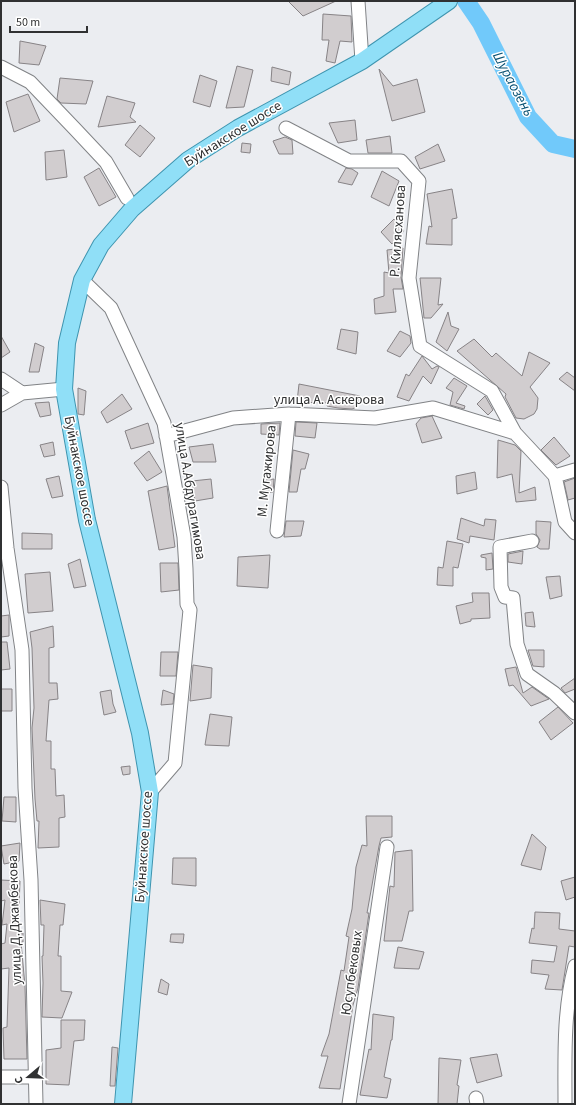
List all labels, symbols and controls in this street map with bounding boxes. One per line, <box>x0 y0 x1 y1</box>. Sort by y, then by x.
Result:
scale bar <box>10 8 87 34</box>
text: 50 m <box>16 14 40 31</box>
water label: Шураозень <box>487 48 539 120</box>
street label: Буйнакское шоссе <box>180 96 286 172</box>
street label: Р. Килясханова <box>385 184 411 278</box>
street label: улица А. Аскерова <box>274 390 384 410</box>
street label: Буйнакское шоссе <box>59 414 99 528</box>
street label: улица А.Абдурагимова <box>169 421 211 561</box>
street label: М. Мугажирова <box>252 424 282 518</box>
street label: Буйнакское шоссе <box>130 791 158 903</box>
street label: улица Д.Джамбекова <box>3 855 27 985</box>
street label: Юсупбековых <box>336 929 368 1017</box>
north arrow <box>8 1057 48 1097</box>
text: С <box>11 1074 27 1086</box>

